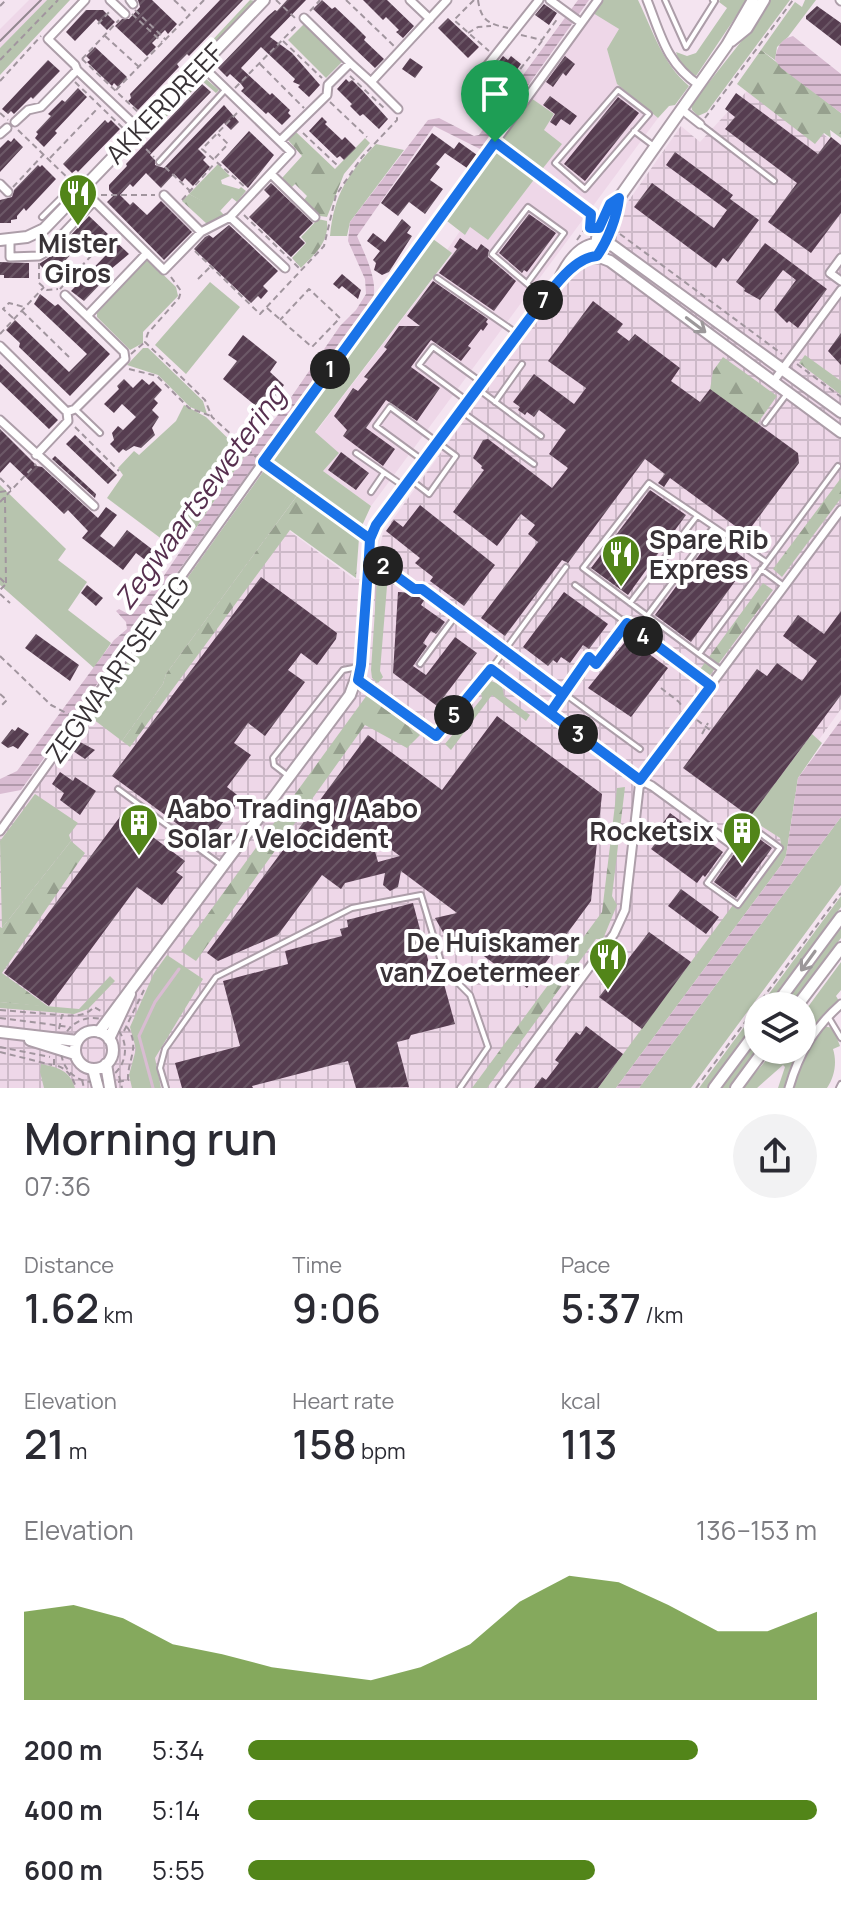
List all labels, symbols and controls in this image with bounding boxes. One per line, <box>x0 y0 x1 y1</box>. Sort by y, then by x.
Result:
street label: AKKERDREEF <box>97 35 231 171</box>
pin <box>461 60 529 142</box>
icon: arrive <box>473 72 517 116</box>
restaurant icon: Mister Giros <box>57 172 99 227</box>
place label: Mister Giros <box>38 225 118 291</box>
pin: 7 <box>523 280 563 320</box>
text: 7 <box>537 285 549 315</box>
one-way arrow <box>684 316 706 333</box>
pin: 1 <box>310 349 350 389</box>
text: 1 <box>325 354 335 384</box>
water label: Zegwaartsewetering <box>105 376 295 617</box>
place label: Spare Rib Express <box>649 521 769 587</box>
restaurant icon: Spare Rib Express <box>600 533 642 588</box>
pin: 2 <box>363 546 403 586</box>
text: 2 <box>376 551 390 581</box>
street label: ZEGWAARTSEWEG <box>37 568 197 770</box>
pin: 4 <box>623 616 663 656</box>
text: 4 <box>636 621 650 651</box>
pin: 5 <box>434 695 474 735</box>
text: 5 <box>448 700 460 730</box>
pin: 3 <box>558 714 598 754</box>
text: 3 <box>572 719 584 749</box>
place label: Aabo Trading / Aabo Solar / Velocident <box>167 790 418 856</box>
building icon: Aabo Trading / Aabo Solar / Velocident <box>118 802 160 857</box>
building icon: Rocketsix <box>721 810 763 865</box>
place label: Rocketsix <box>589 813 715 849</box>
place label: De Huiskamer van Zoetermeer <box>380 924 580 990</box>
restaurant icon: De Huiskamer van Zoetermeer <box>587 936 629 991</box>
one-way arrow <box>800 950 816 972</box>
map controls <box>744 992 816 1064</box>
button: layers <box>744 992 816 1064</box>
text: Morning run <box>24 1108 278 1168</box>
button: share <box>733 1114 817 1198</box>
text: 07:36 <box>24 1168 91 1204</box>
text: Distance <box>24 1250 114 1280</box>
text: Time <box>292 1250 342 1280</box>
text: Pace <box>561 1250 610 1280</box>
text: 1.62 <box>24 1280 99 1335</box>
text: 9:06 <box>292 1280 381 1335</box>
text: 5:37 <box>561 1280 641 1335</box>
text: km <box>99 1300 133 1330</box>
text: /km <box>641 1300 683 1330</box>
text: Elevation <box>24 1386 117 1416</box>
text: Heart rate <box>292 1386 394 1416</box>
text: kcal <box>561 1386 601 1416</box>
text: 21 <box>24 1416 64 1471</box>
text: 158 <box>292 1416 357 1471</box>
text: 113 <box>561 1416 617 1471</box>
text: m <box>64 1436 87 1466</box>
text: bpm <box>357 1436 406 1466</box>
text: Elevation <box>24 1512 134 1548</box>
text: 136–153 m <box>696 1512 817 1548</box>
text: 200 m <box>24 1732 102 1768</box>
text: 5:34 <box>152 1732 205 1768</box>
text: 400 m <box>24 1792 103 1828</box>
text: 5:14 <box>152 1792 200 1828</box>
text: 600 m <box>24 1852 103 1888</box>
text: 5:55 <box>152 1852 205 1888</box>

